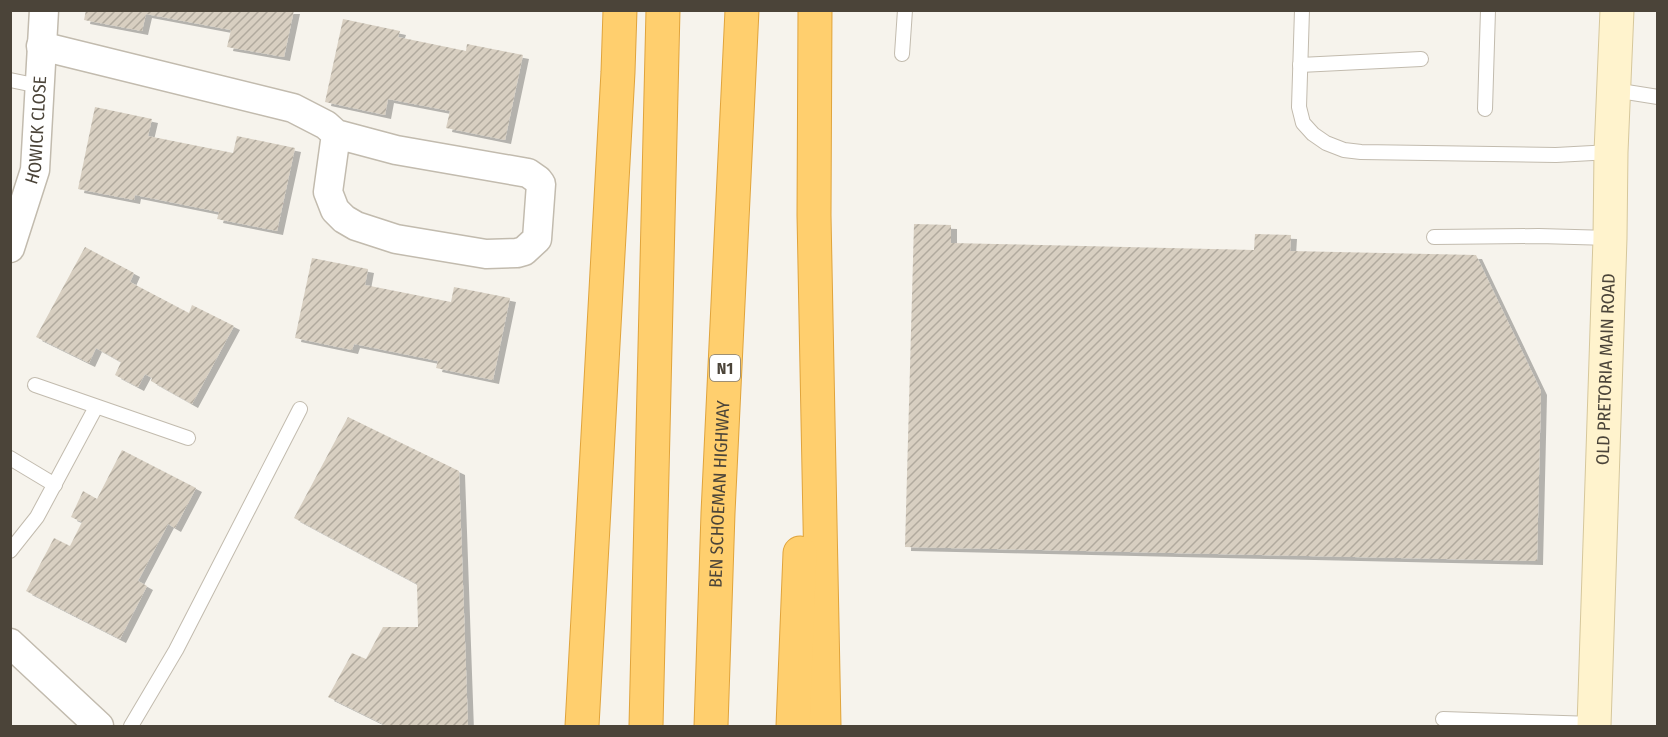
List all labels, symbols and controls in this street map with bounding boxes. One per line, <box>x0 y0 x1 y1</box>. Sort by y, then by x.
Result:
street label: HOWICK CLOSE <box>20 75 51 187</box>
street label: OLD PRETORIA MAIN ROAD <box>1592 273 1620 465</box>
road number: N1 <box>710 355 740 381</box>
street label: BEN SCHOEMAN HIGHWAY <box>705 400 734 588</box>

